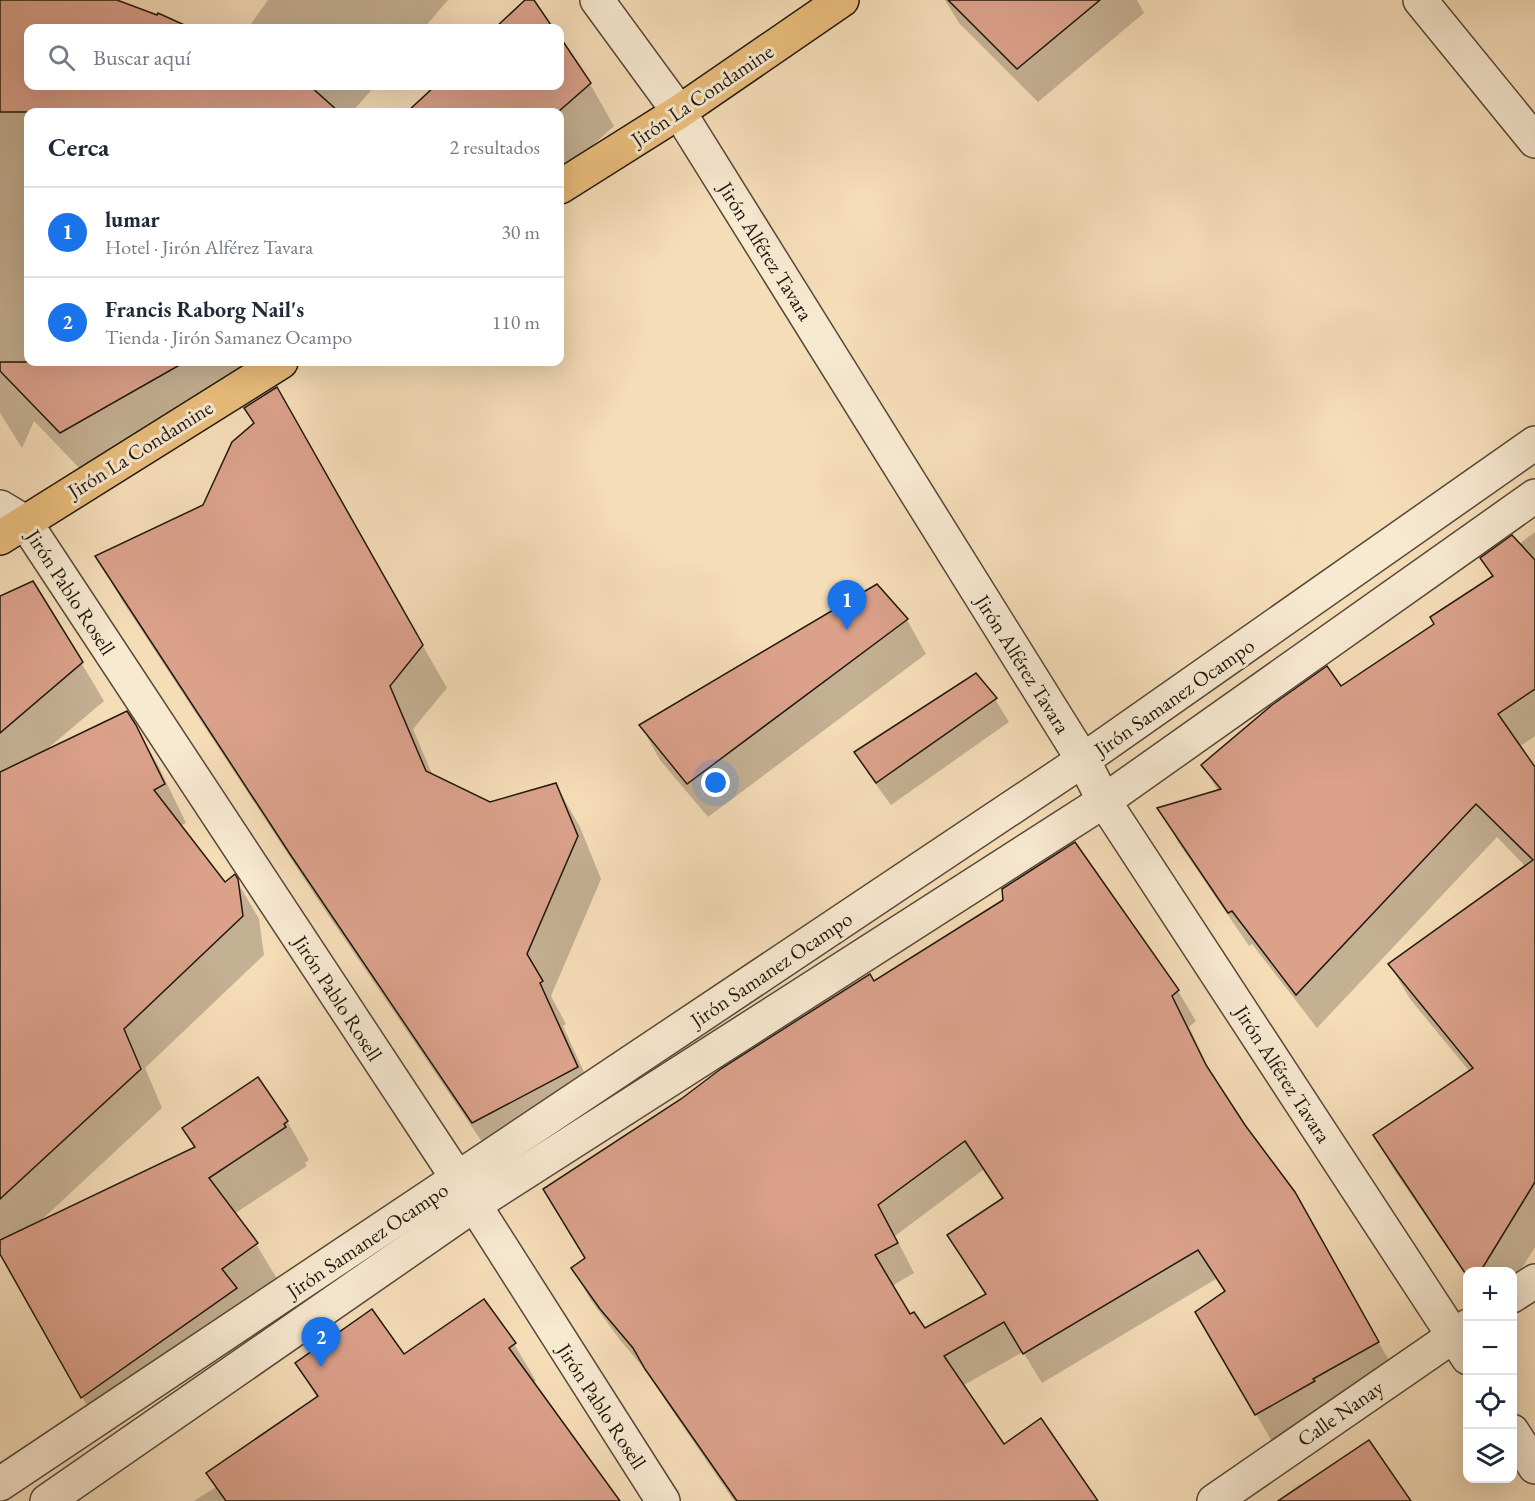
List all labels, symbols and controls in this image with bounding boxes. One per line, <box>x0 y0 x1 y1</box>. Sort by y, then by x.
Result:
search box <box>24 24 564 90</box>
street label: Jirón La Condamine <box>624 37 778 154</box>
icon: search <box>45 41 78 74</box>
text: Buscar aquí <box>93 43 191 72</box>
text: Cerca <box>48 130 109 164</box>
text: 2 resultados <box>449 134 540 160</box>
street label: Jirón Alférez Tavara <box>711 175 820 326</box>
text: lumar <box>105 205 160 234</box>
text: 1 <box>62 219 73 245</box>
text: 30 m <box>501 219 540 245</box>
text: Hotel · Jirón Alférez Tavara <box>105 234 313 260</box>
text: Francis Raborg Nail's <box>105 295 304 324</box>
text: 2 <box>62 309 73 335</box>
text: 110 m <box>492 309 540 335</box>
text: Tienda · Jirón Samanez Ocampo <box>105 324 352 350</box>
street label: Jirón La Condamine <box>61 394 218 505</box>
street label: Jirón Pablo Rosell <box>19 522 122 660</box>
pin: 1 <box>828 580 866 630</box>
street label: Jirón Alférez Tavara <box>968 588 1077 739</box>
street label: Jirón Samanez Ocampo <box>1087 632 1259 764</box>
your location <box>701 768 730 797</box>
street label: Jirón Samanez Ocampo <box>683 905 857 1034</box>
street label: Jirón Pablo Rosell <box>286 928 389 1066</box>
street label: Jirón Alférez Tavara <box>1227 998 1338 1148</box>
street label: Jirón Samanez Ocampo <box>279 1176 453 1305</box>
map controls <box>1463 1267 1517 1483</box>
button: + <box>1463 1267 1517 1321</box>
pin: 2 <box>302 1318 340 1367</box>
button: − <box>1463 1321 1517 1375</box>
street label: Jirón Pablo Rosell <box>550 1336 653 1474</box>
street label: Calle Nanay <box>1292 1373 1389 1453</box>
button: locate <box>1463 1375 1517 1429</box>
button: layers <box>1463 1429 1517 1483</box>

